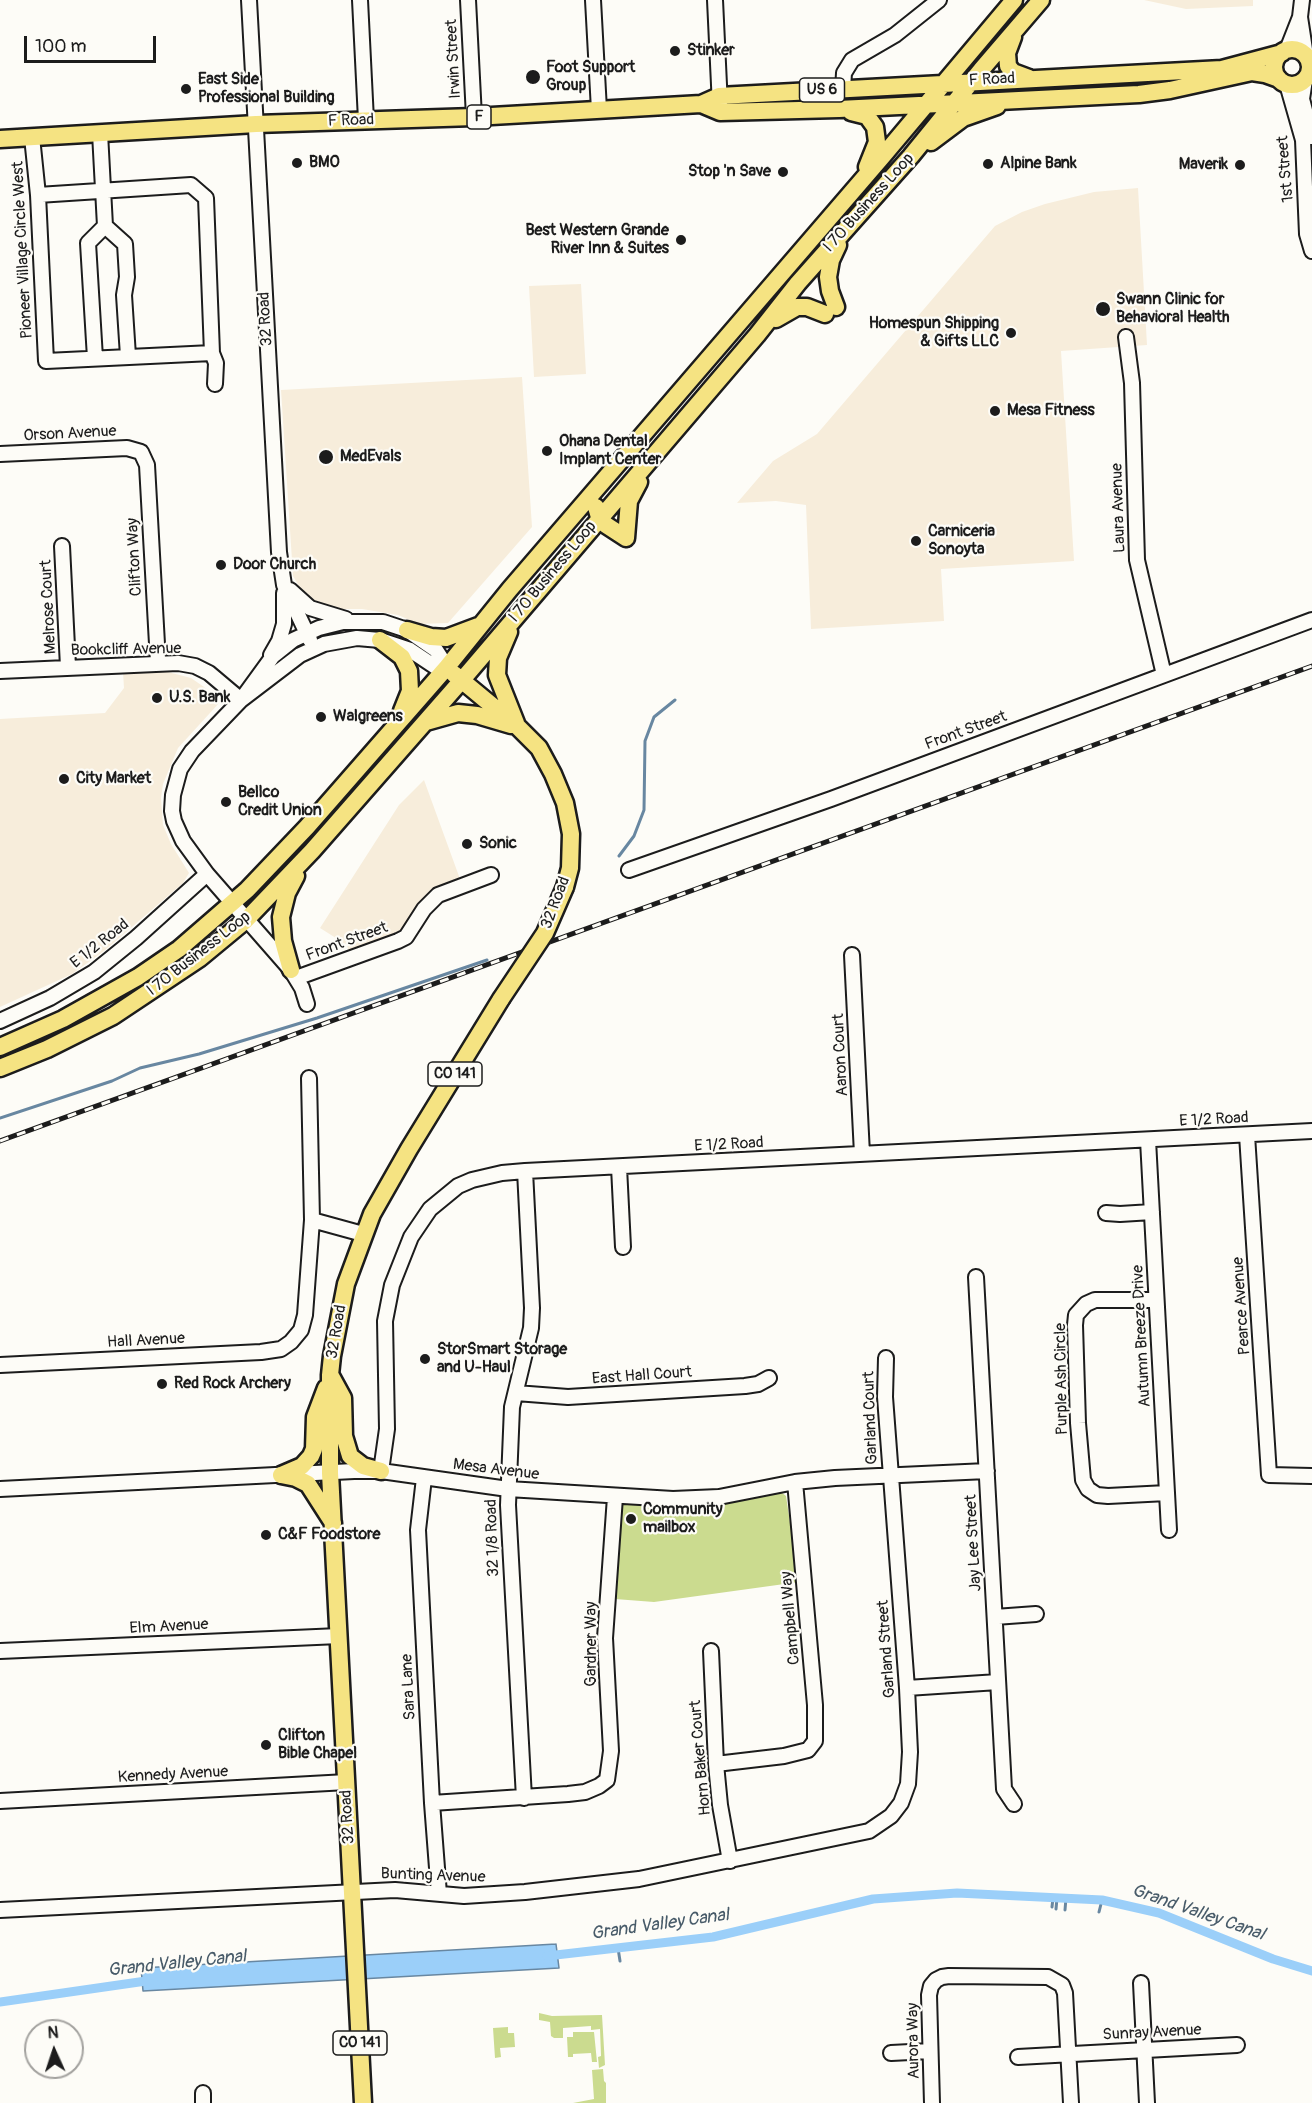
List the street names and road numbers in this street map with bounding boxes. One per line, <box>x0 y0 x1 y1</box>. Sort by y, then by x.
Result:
street label: Irwin Street <box>442 19 466 99</box>
street label: F Road <box>968 69 1016 91</box>
road number: US 6 <box>800 78 844 102</box>
road number: F <box>467 105 491 129</box>
street label: F Road <box>328 111 374 131</box>
street label: 1st Street <box>1274 135 1298 203</box>
street label: I 70 Business Loop <box>820 150 918 256</box>
street label: Pioneer Village Circle West <box>9 161 37 339</box>
street label: 32 Road <box>255 291 277 347</box>
street label: Orson Avenue <box>23 422 117 446</box>
street label: Laura Avenue <box>1108 463 1130 553</box>
street label: Clifton Way <box>123 517 147 597</box>
street label: I 70 Business Loop <box>505 517 601 627</box>
street label: Melrose Court <box>37 559 61 655</box>
street label: Bookcliff Avenue <box>70 639 182 661</box>
street label: Front Street <box>922 707 1010 755</box>
street label: 32 Road <box>537 874 575 932</box>
street label: I 70 Business Loop <box>143 908 255 1000</box>
street label: E 1/2 Road <box>67 915 133 973</box>
street label: Front Street <box>303 918 391 966</box>
street label: Aaron Court <box>829 1013 853 1097</box>
road number: CO 141 <box>428 1062 482 1086</box>
street label: E 1/2 Road <box>1179 1109 1249 1131</box>
street label: E 1/2 Road <box>694 1134 764 1156</box>
street label: Pearce Avenue <box>1229 1256 1255 1356</box>
street label: Autumn Breeze Drive <box>1129 1264 1155 1408</box>
street label: 32 Road <box>323 1304 351 1360</box>
street label: Purple Ash Circle <box>1051 1323 1073 1435</box>
street label: Hall Avenue <box>107 1329 185 1353</box>
street label: East Hall Court <box>591 1363 693 1389</box>
street label: Garland Court <box>860 1371 882 1465</box>
street label: Mesa Avenue <box>452 1455 540 1485</box>
street label: Jay Lee Street <box>962 1494 986 1592</box>
street label: 32 1/8 Road <box>482 1499 504 1577</box>
street label: Campbell Way <box>777 1570 805 1666</box>
street label: Garland Street <box>874 1599 900 1699</box>
street label: Gardner Way <box>582 1601 602 1687</box>
street label: Elm Avenue <box>129 1615 209 1639</box>
street label: Sara Lane <box>398 1653 420 1721</box>
street label: Horn Baker Court <box>686 1699 716 1817</box>
street label: Kennedy Avenue <box>117 1763 229 1787</box>
street label: 32 Road <box>337 1789 359 1845</box>
street label: Bunting Avenue <box>380 1865 486 1887</box>
street label: Aurora Way <box>904 2003 924 2079</box>
street label: Sunray Avenue <box>1102 2021 1202 2045</box>
road number: CO 141 <box>333 2031 387 2055</box>

